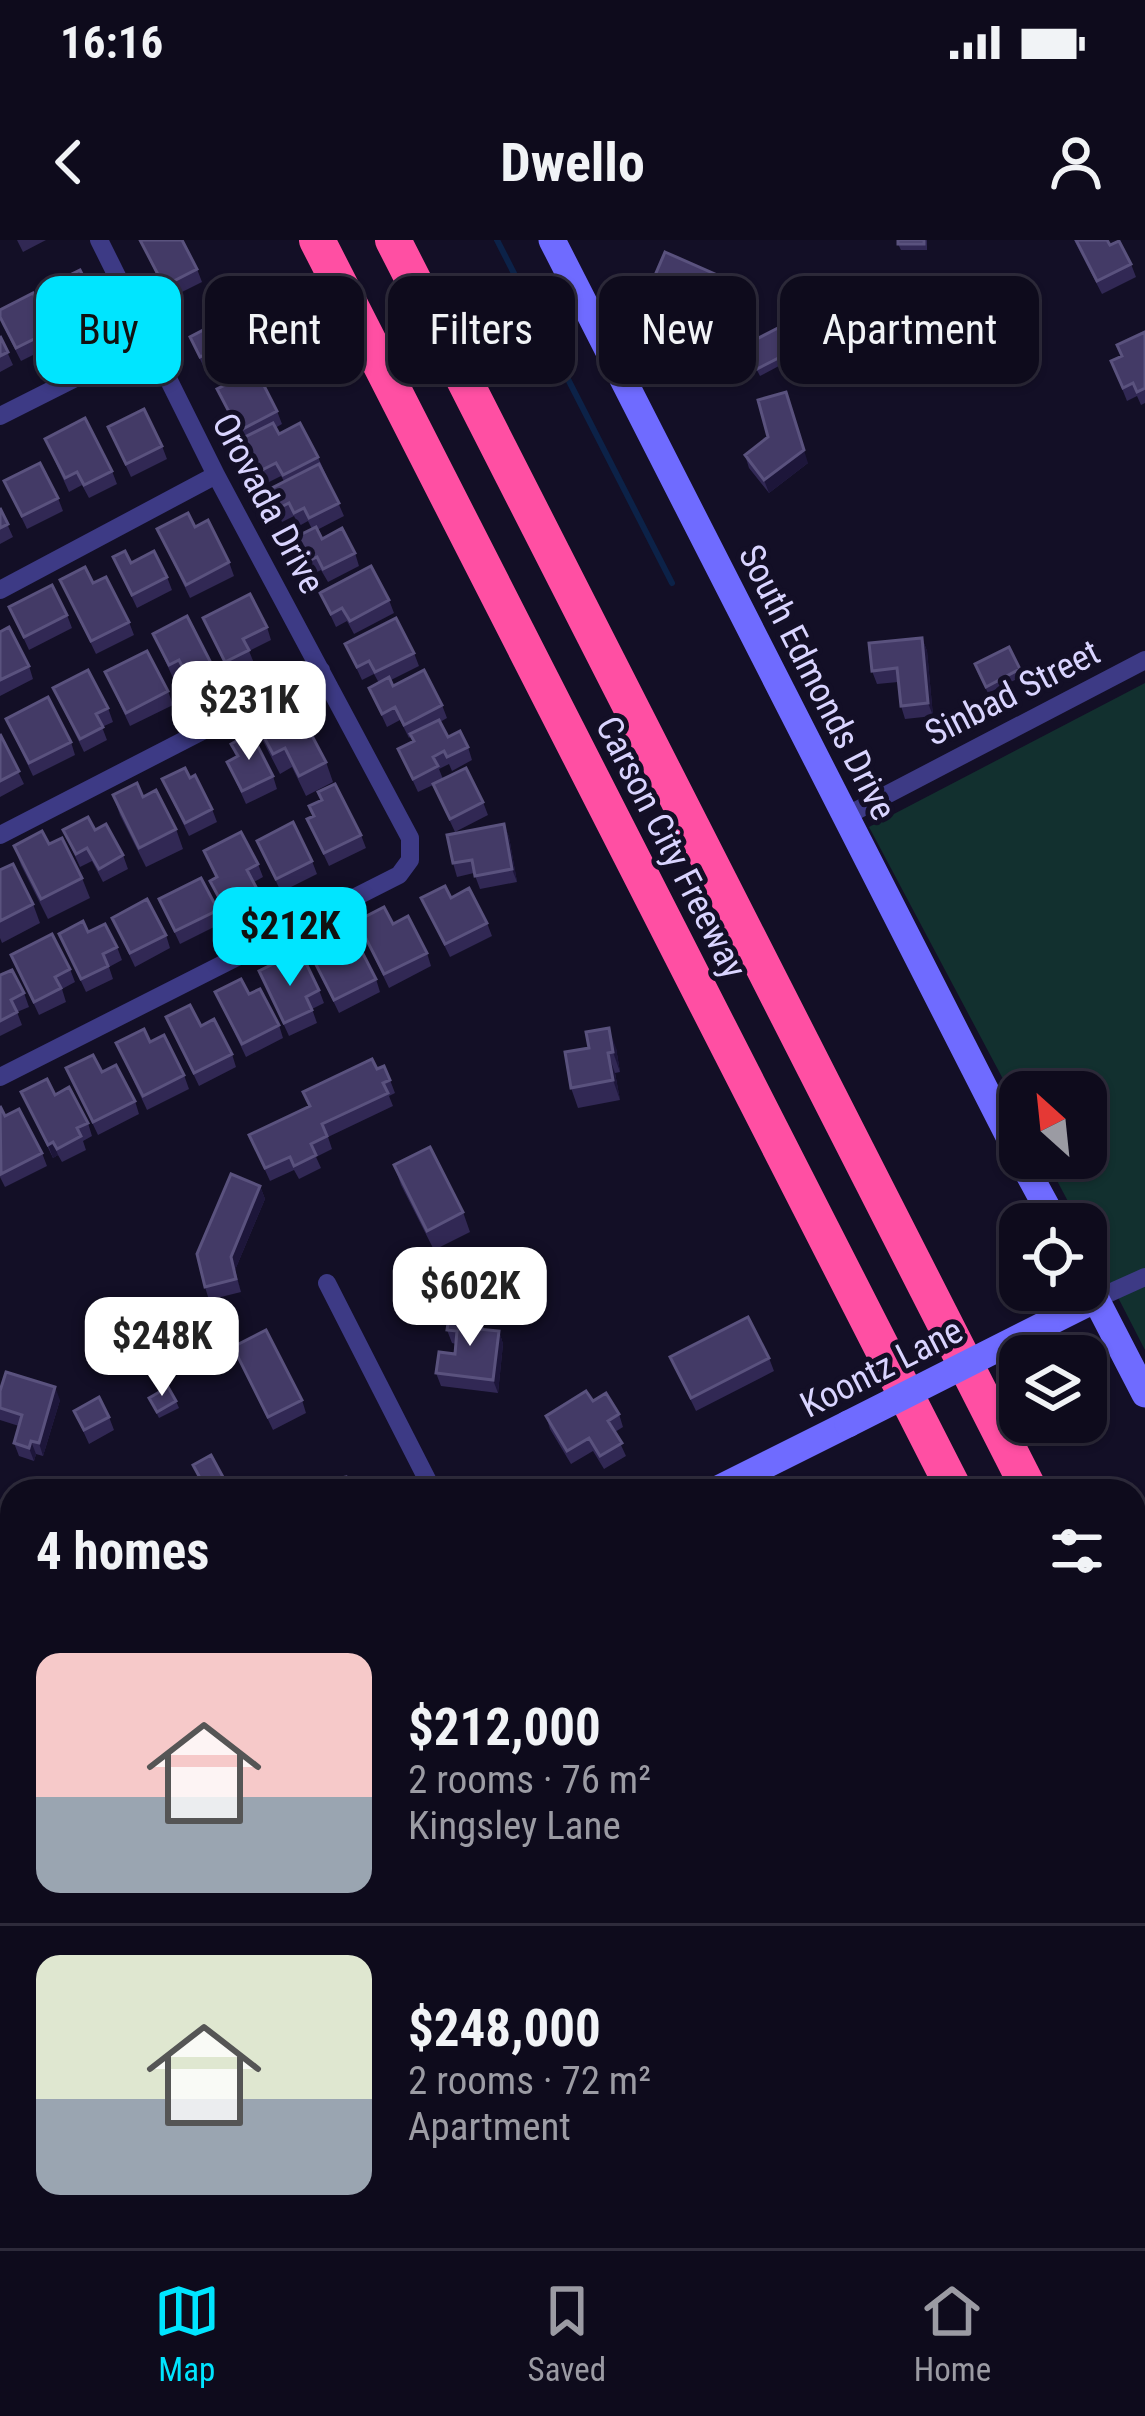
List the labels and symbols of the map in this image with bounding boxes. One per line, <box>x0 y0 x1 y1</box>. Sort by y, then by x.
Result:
street label: Orovada Drive <box>203 406 333 601</box>
street label: South Edmonds Drive <box>730 538 905 827</box>
street label: Sinbad Street <box>918 631 1107 755</box>
pin: $231K <box>165 661 333 763</box>
street label: Carson City Freeway <box>587 710 755 985</box>
pin: $212K <box>206 887 374 989</box>
north arrow <box>999 1071 1107 1179</box>
pin: $602K <box>386 1247 554 1349</box>
pin: $248K <box>78 1297 246 1399</box>
street label: Koontz Lane <box>793 1309 969 1427</box>

